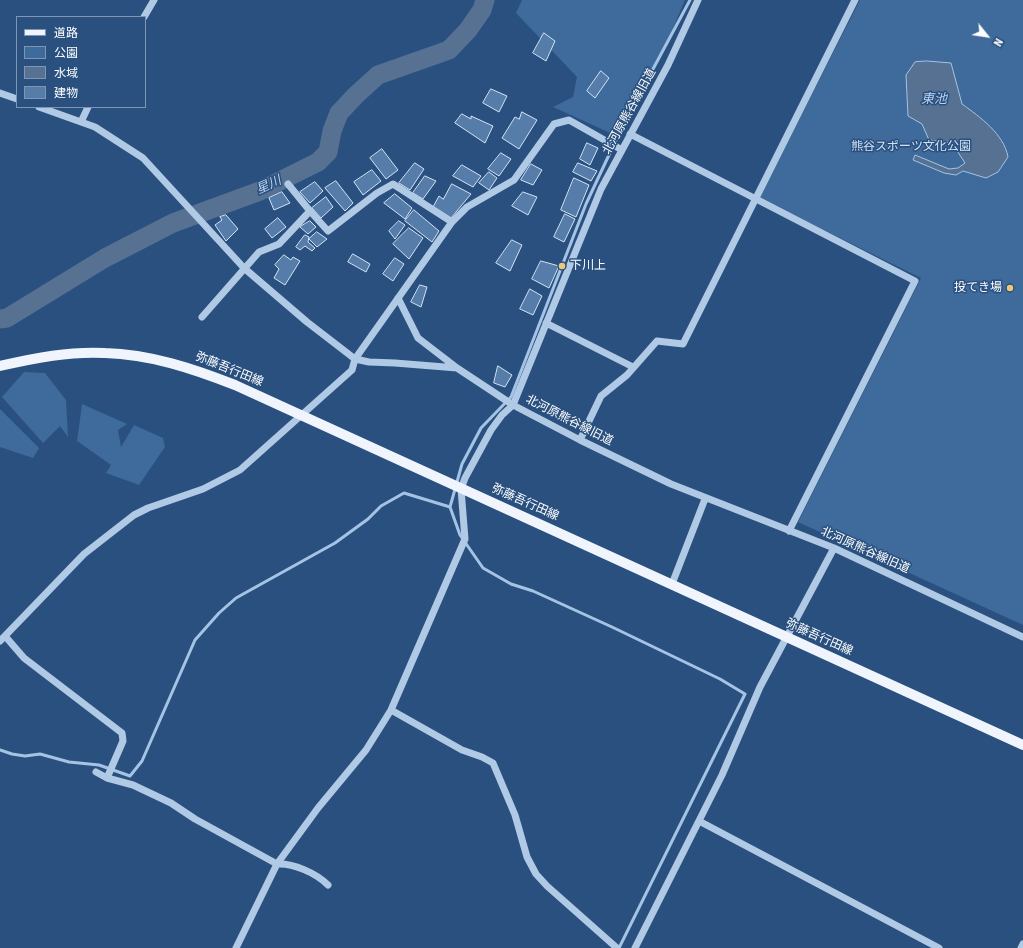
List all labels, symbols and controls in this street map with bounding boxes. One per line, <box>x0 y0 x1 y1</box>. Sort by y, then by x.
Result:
legend <box>16 16 146 108</box>
north arrow <box>967 16 1007 56</box>
text: 道路 <box>54 25 78 42</box>
text: N <box>990 35 1006 49</box>
text: 公園 <box>54 45 78 62</box>
text: 水域 <box>54 65 78 82</box>
street label: 北河原熊谷線旧道 <box>600 67 660 157</box>
text: 建物 <box>54 85 78 102</box>
water label: 東池 <box>921 92 947 108</box>
park label: 熊谷スポーツ文化公園 <box>851 140 971 154</box>
water label: 星川 <box>254 173 284 199</box>
place label: 下川上 <box>570 259 606 273</box>
marker: 下川上 <box>557 261 567 271</box>
place label: 投てき場 <box>954 281 1002 295</box>
marker: 投てき場 <box>1005 283 1015 293</box>
street label: 弥藤吾行田線 <box>193 350 265 390</box>
street label: 北河原熊谷線旧道 <box>523 393 615 449</box>
street label: 弥藤吾行田線 <box>489 482 561 524</box>
street label: 北河原熊谷線旧道 <box>818 525 912 577</box>
street label: 弥藤吾行田線 <box>783 617 855 659</box>

